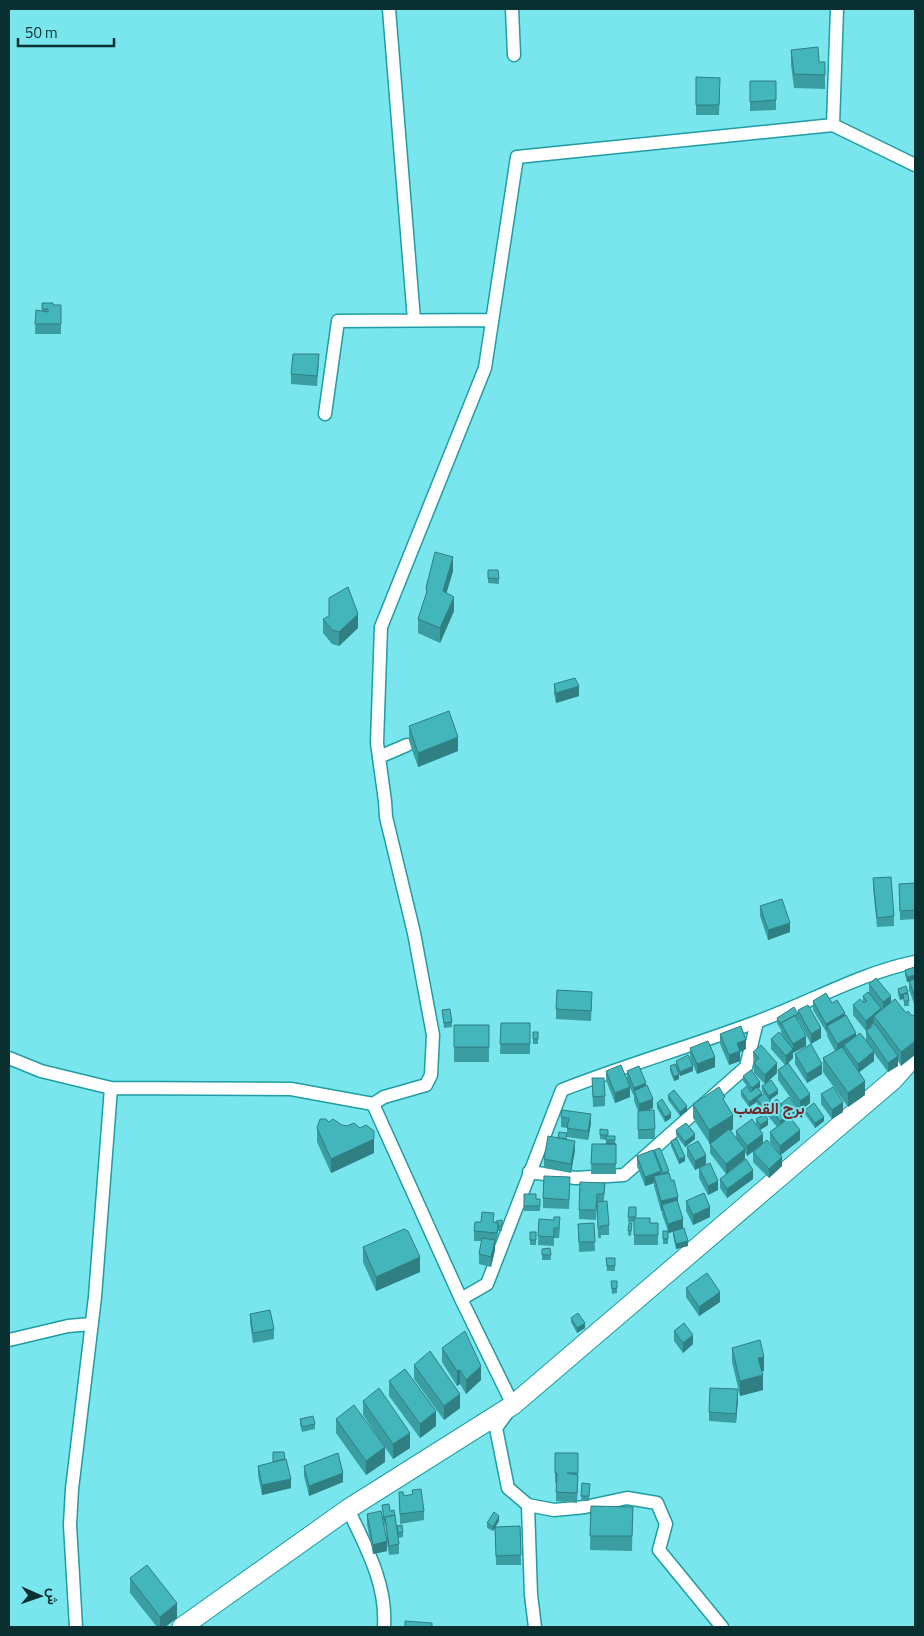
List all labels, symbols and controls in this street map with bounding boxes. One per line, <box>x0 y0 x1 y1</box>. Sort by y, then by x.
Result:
scale bar <box>18 15 114 47</box>
text: 50 m <box>25 21 58 44</box>
district label: برج القصب <box>733 1096 805 1120</box>
north arrow <box>15 1571 65 1621</box>
text: ش <box>43 1588 64 1605</box>

